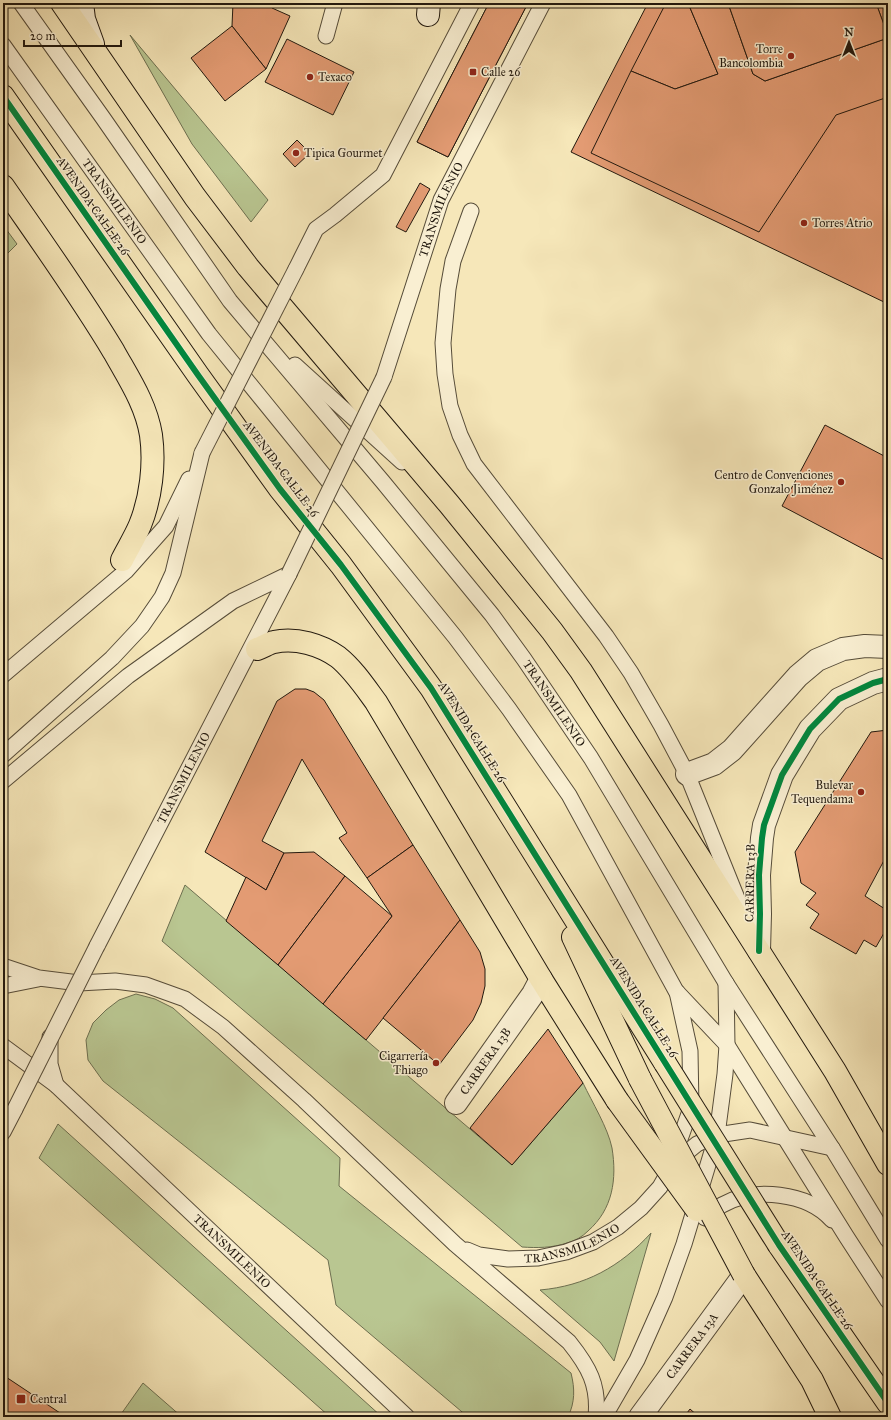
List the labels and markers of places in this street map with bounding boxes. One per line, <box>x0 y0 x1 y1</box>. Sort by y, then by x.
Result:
place label: Torre Bancolombia <box>719 42 784 70</box>
marker: Torre Bancolombia <box>786 51 796 61</box>
place label: Calle 26 <box>481 65 521 79</box>
marker: Calle 26 <box>468 67 478 77</box>
place label: Texaco <box>318 70 352 84</box>
marker: Texaco <box>305 72 315 82</box>
place label: Tipica Gourmet <box>304 146 383 160</box>
marker: Tipica Gourmet <box>291 148 301 158</box>
place label: Torres Atrio <box>812 216 872 230</box>
marker: Torres Atrio <box>799 218 809 228</box>
place label: Centro de Convenciones Gonzalo Jiménez <box>714 468 833 497</box>
marker: Centro de Convenciones Gonzalo Jiménez <box>836 477 846 487</box>
place label: Bulevar Tequendama <box>791 778 854 807</box>
marker: Bulevar Tequendama <box>856 787 866 797</box>
place label: Cigarrería Thiago <box>379 1049 429 1078</box>
marker: Cigarrería Thiago <box>431 1058 441 1068</box>
place label: Central <box>30 1392 67 1406</box>
marker: Central <box>15 1393 27 1405</box>

